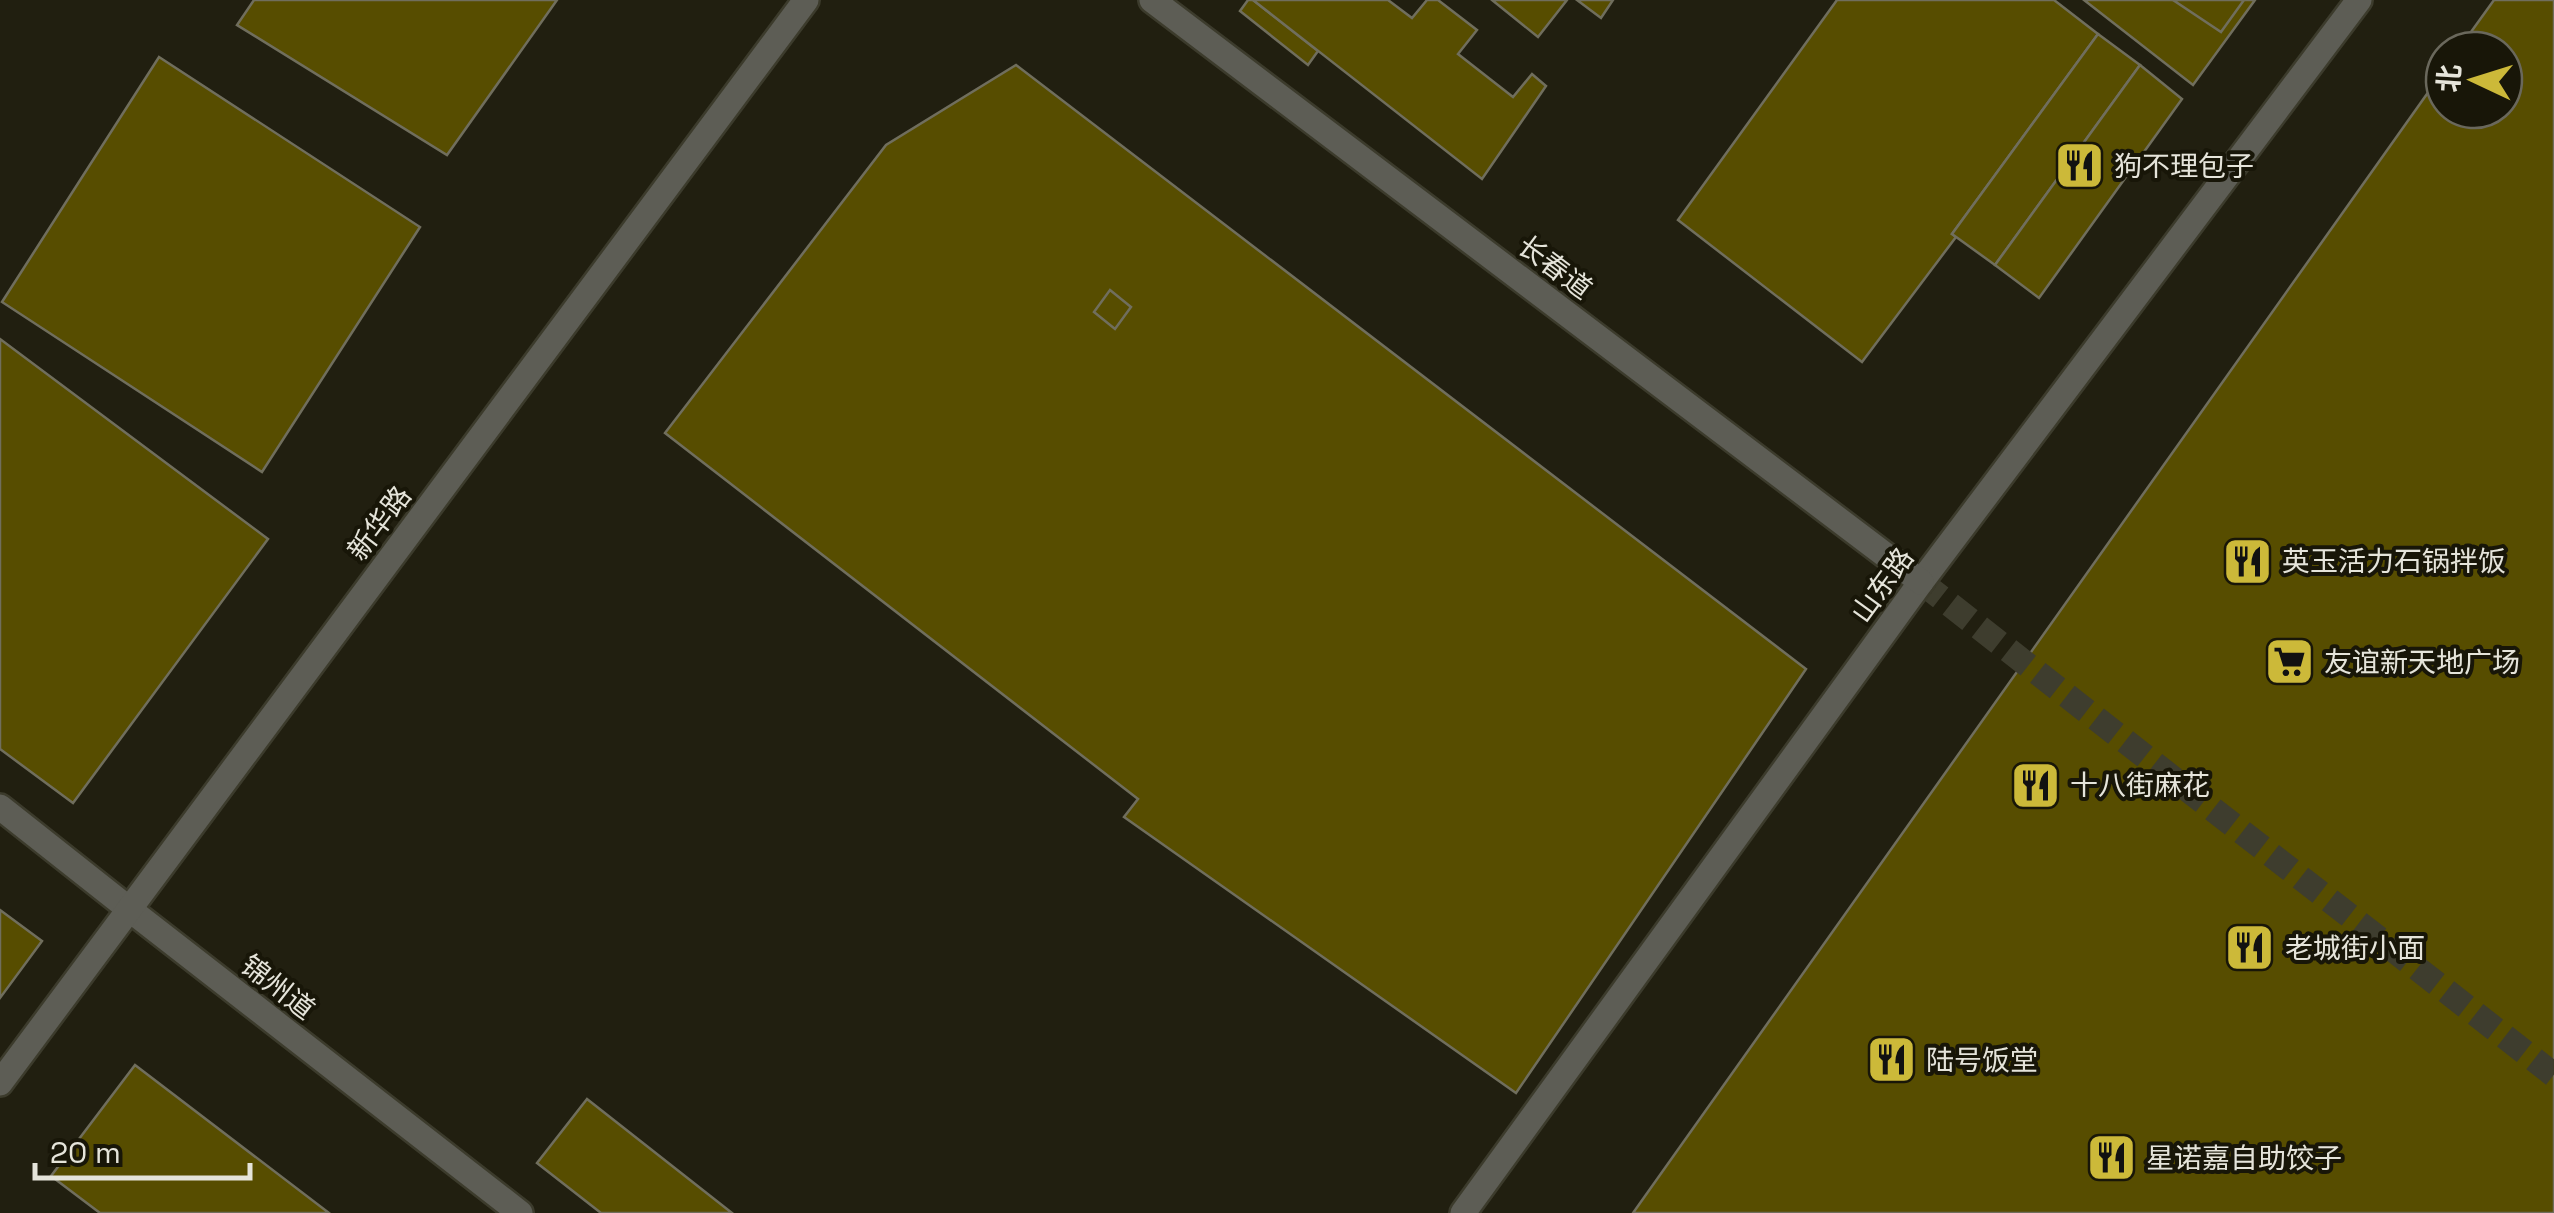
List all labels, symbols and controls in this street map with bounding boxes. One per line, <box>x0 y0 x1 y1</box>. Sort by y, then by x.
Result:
north arrow <box>2424 30 2524 130</box>
text: 北 <box>2430 63 2468 93</box>
restaurant icon: 狗不理包子 <box>2053 140 2105 192</box>
place label: 狗不理包子 <box>2114 148 2254 184</box>
street label: 长春道 <box>1511 227 1599 307</box>
street label: 新华路 <box>339 479 419 567</box>
restaurant icon: 英玉活力石锅拌饭 <box>2221 535 2273 587</box>
street label: 山东路 <box>1843 540 1921 630</box>
place label: 英玉活力石锅拌饭 <box>2282 543 2506 579</box>
supermarket icon: 友谊新天地广场 <box>2263 636 2315 688</box>
place label: 友谊新天地广场 <box>2324 644 2520 680</box>
restaurant icon: 十八街麻花 <box>2009 759 2061 811</box>
place label: 十八街麻花 <box>2070 767 2210 803</box>
restaurant icon: 老城街小面 <box>2224 922 2276 974</box>
place label: 老城街小面 <box>2285 930 2425 966</box>
street label: 锦州道 <box>234 947 322 1027</box>
restaurant icon: 陆号饭堂 <box>1865 1034 1917 1086</box>
place label: 陆号饭堂 <box>1926 1042 2038 1078</box>
scale bar <box>35 1118 250 1180</box>
restaurant icon: 星诺嘉自助饺子 <box>2085 1132 2137 1184</box>
text: 20 m <box>50 1133 121 1172</box>
place label: 星诺嘉自助饺子 <box>2146 1140 2342 1176</box>

